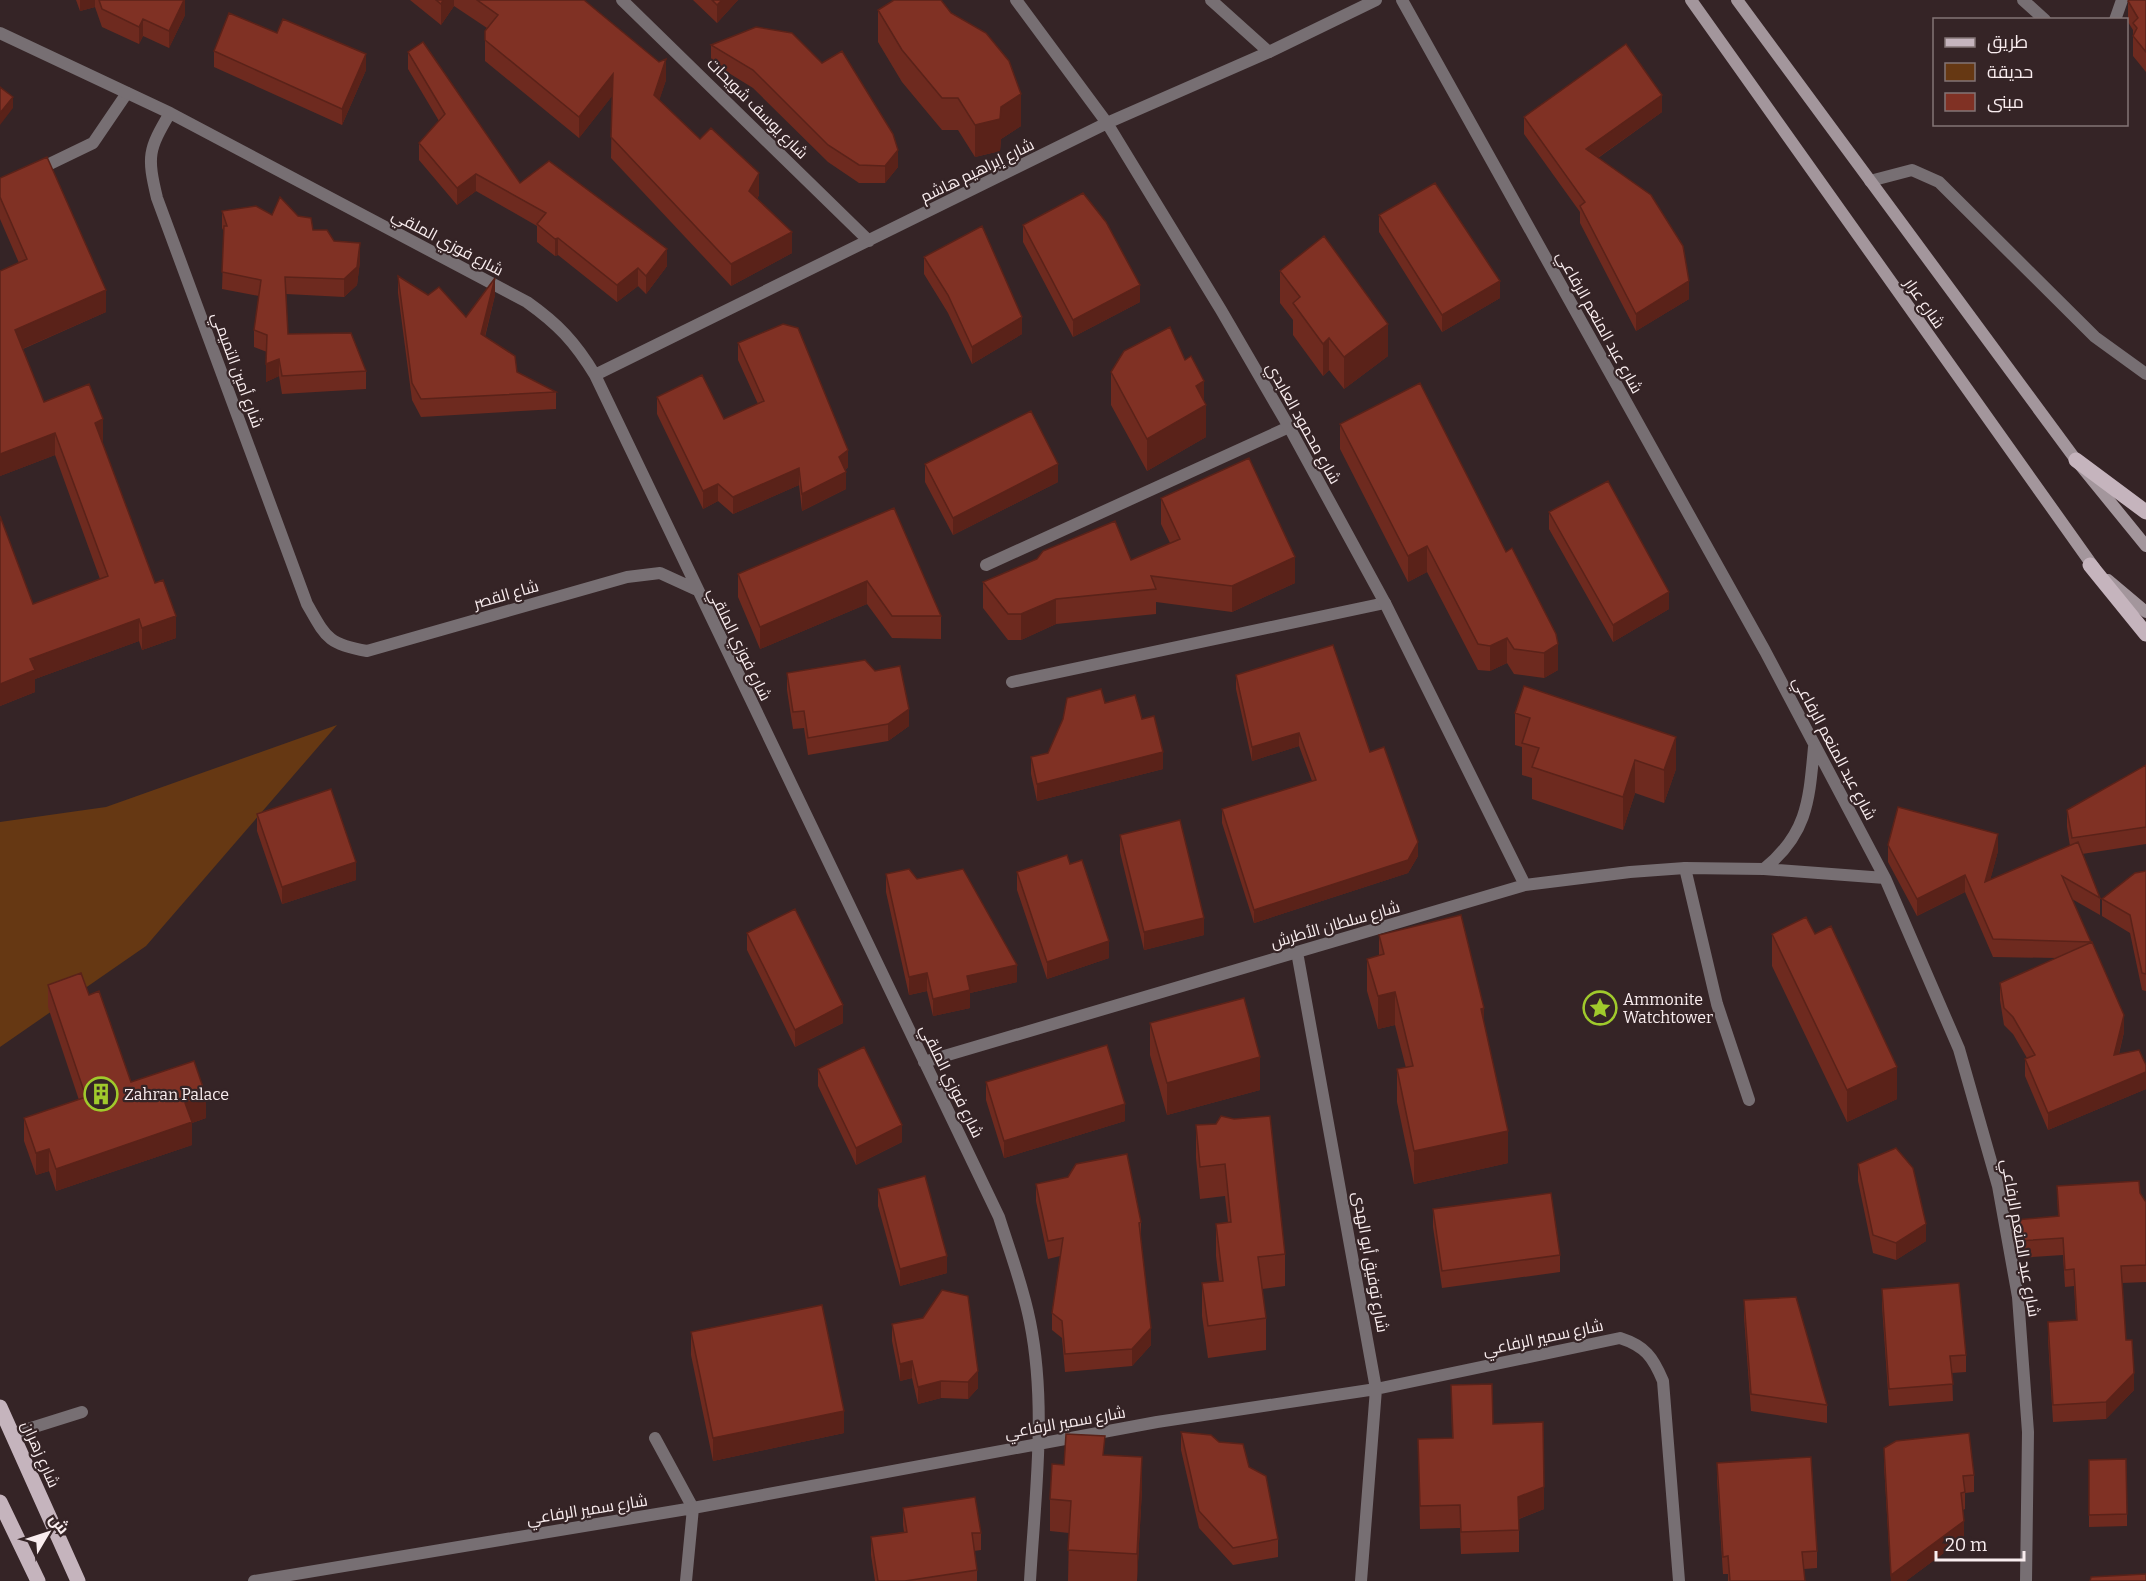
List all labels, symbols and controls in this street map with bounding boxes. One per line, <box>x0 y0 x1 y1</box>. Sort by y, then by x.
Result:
legend <box>1933 18 2128 126</box>
text: طريق <box>1987 31 2028 54</box>
street label: شارع يوسف شويحات <box>702 54 812 164</box>
text: حديقة <box>1987 61 2033 83</box>
text: مبنى <box>1987 91 2024 113</box>
street label: شارع إبراهيم هاشم <box>917 135 1038 208</box>
street label: شارع فوزي الملقي <box>387 205 507 283</box>
street label: شارع عبد المنعم الرفاعي <box>1549 248 1647 399</box>
street label: شارع عرار <box>1898 274 1949 333</box>
street label: شارع أمين التميمي <box>204 310 267 432</box>
street label: شارع محمود العابدي <box>1259 359 1345 489</box>
street label: شاع القصر <box>470 576 541 615</box>
street label: شارع فوزي الملقي <box>700 584 775 706</box>
street label: شارع عبد المنعم الرفاعي <box>1785 673 1880 825</box>
street label: شارع سلطان الأطرش <box>1268 897 1403 954</box>
place icon: Ammonite Watchtower <box>1582 990 1618 1026</box>
place label: Ammonite Watchtower <box>1623 990 1713 1027</box>
street label: شارع فوزي الملقي <box>912 1021 987 1143</box>
building icon: Zahran Palace <box>83 1076 119 1112</box>
place label: Zahran Palace <box>124 1085 229 1104</box>
street label: شارع عبد المنعم الرفاعي <box>1993 1158 2044 1319</box>
street label: شارع توفيق أبو الهدى <box>1347 1190 1392 1334</box>
street label: شارع سمير الرفاعي <box>1481 1315 1606 1363</box>
street label: شارع سمير الرفاعي <box>1003 1403 1128 1446</box>
street label: شارع زهران <box>16 1418 64 1491</box>
street label: شارع سمير الرفاعي <box>525 1491 650 1532</box>
north arrow <box>18 1503 78 1563</box>
text: ش <box>45 1510 73 1538</box>
scale bar <box>1936 1524 2024 1562</box>
text: 20 m <box>1945 1534 1987 1556</box>

